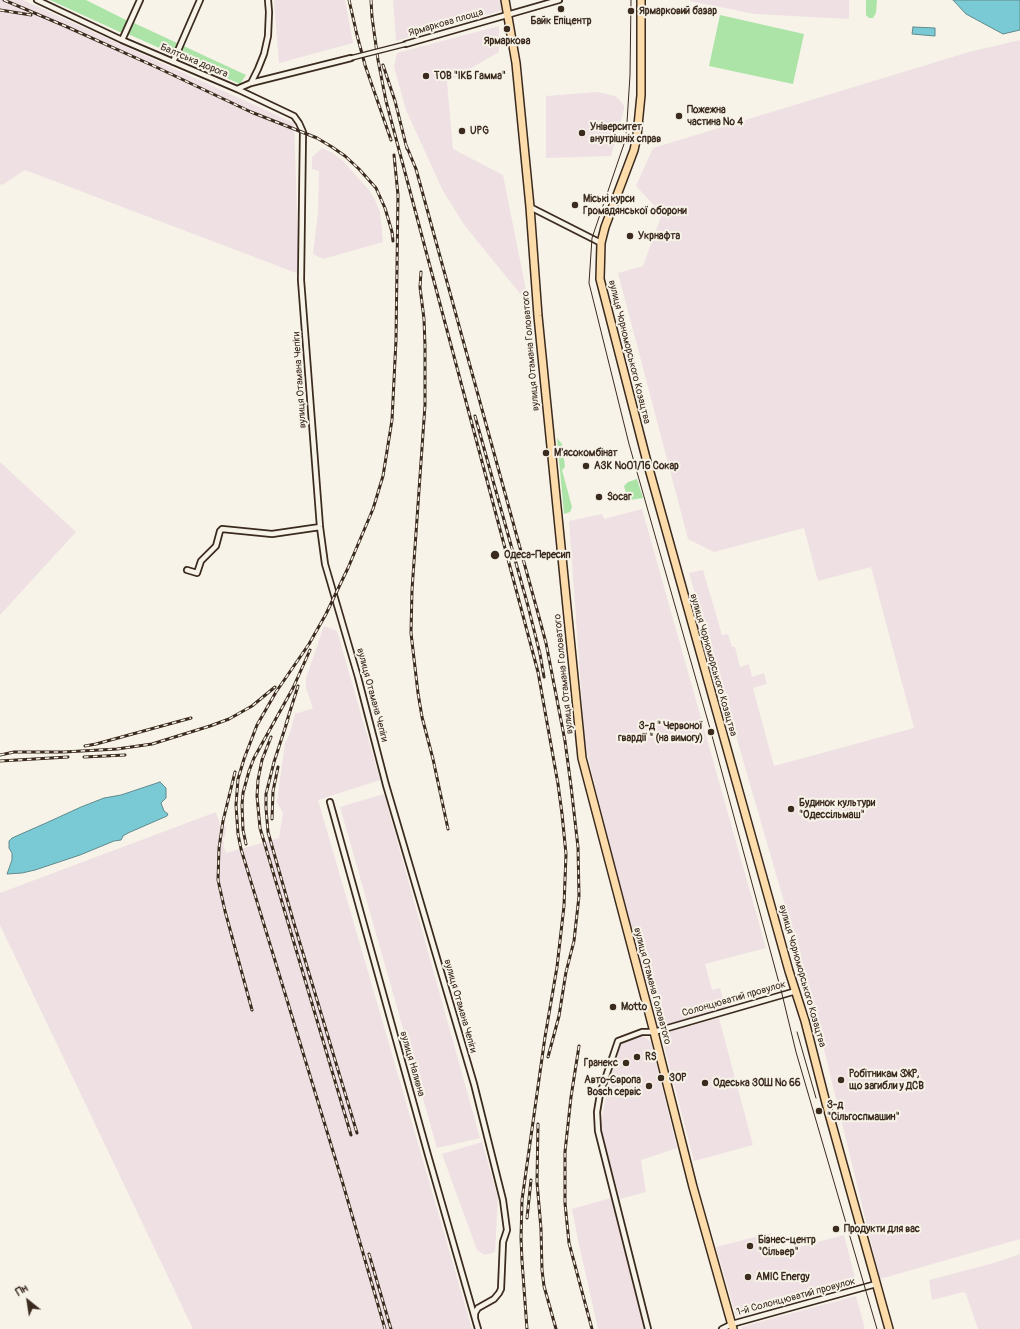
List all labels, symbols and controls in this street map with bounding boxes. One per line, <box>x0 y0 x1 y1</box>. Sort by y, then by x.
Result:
marker: Байк Епіцентр <box>556 4 566 14</box>
place label: Ярмарковий базар <box>639 5 717 17</box>
marker: Ярмарковий базар <box>626 6 636 16</box>
street label: Ярмаркова площа <box>407 7 485 39</box>
place label: Байк Епіцентр <box>531 15 591 27</box>
marker: Ярмаркова <box>502 24 512 34</box>
place label: Ярмаркова <box>484 35 530 47</box>
street label: Балтська дорога <box>158 41 230 81</box>
place label: ТОВ "ІКБ Гамма" <box>434 70 506 82</box>
marker: ТОВ "ІКБ Гамма" <box>421 71 431 81</box>
place label: Пожежна частина № 4 <box>687 104 743 128</box>
marker: Пожежна частина № 4 <box>674 111 684 121</box>
place label: Університет внутрішніх справ <box>590 121 661 144</box>
place label: UPG <box>470 125 489 137</box>
marker: UPG <box>457 126 467 136</box>
marker: Університет внутрішніх справ <box>577 128 587 138</box>
place label: Міські курси Громадянської оборони <box>583 193 687 216</box>
marker: Міські курси Громадянської оборони <box>570 200 580 210</box>
place label: Укрнафта <box>638 230 680 242</box>
marker: Укрнафта <box>625 231 635 241</box>
street label: вулиця Чорноморського Козацтва <box>605 279 653 425</box>
street label: вулиця Отамана Головатого <box>520 290 542 412</box>
street label: вулиця Отамана Чепіги <box>291 331 309 429</box>
place label: М'ясокомбінат <box>554 447 618 459</box>
marker: М'ясокомбінат <box>541 448 551 458</box>
place label: АЗК №01/16 Сокар <box>594 460 679 472</box>
marker: АЗК №01/16 Сокар <box>581 461 591 471</box>
place label: Socar <box>607 491 631 503</box>
marker: Socar <box>594 492 604 502</box>
marker: Одеса-Пересип <box>489 549 501 561</box>
place label: Одеса-Пересип <box>504 549 570 561</box>
street label: вулиця Чорноморського Козацтва <box>687 592 739 738</box>
street label: вулиця Отамана Головатого <box>552 613 576 735</box>
street label: вулиця Отамана Чепіги <box>354 647 390 743</box>
place label: З-д " Червоної гвардії " (на вимогу) <box>618 720 703 744</box>
marker: З-д " Червоної гвардії " (на вимогу) <box>706 727 716 737</box>
place label: Будинок культури "Одессільмаш" <box>799 797 875 820</box>
marker: Будинок культури "Одессільмаш" <box>786 804 796 814</box>
street label: вулиця Чорноморського Козацтва <box>776 903 828 1049</box>
street label: вулиця Отамана Головатого <box>631 926 673 1046</box>
street label: вулиця Отамана Чепіги <box>441 958 479 1054</box>
street label: Солонцюватий провулок <box>681 978 787 1020</box>
place label: Motto <box>621 1001 647 1013</box>
marker: Motto <box>608 1002 618 1012</box>
street label: вулиця Наливна <box>397 1030 427 1098</box>
place label: RS <box>645 1051 657 1063</box>
marker: RS <box>632 1052 642 1062</box>
place label: Гранекс <box>584 1057 618 1069</box>
marker: Гранекс <box>621 1058 631 1068</box>
place label: Робітникам ЗЖР, що загибли у ДСВ <box>849 1068 924 1092</box>
place label: ЗОР <box>669 1072 686 1084</box>
marker: ЗОР <box>656 1073 666 1083</box>
place label: Авто-Європа Bosch сервіс <box>584 1074 641 1098</box>
marker: Робітникам ЗЖР, що загибли у ДСВ <box>836 1075 846 1085</box>
place label: Одеська ЗОШ № 66 <box>713 1077 801 1089</box>
marker: Одеська ЗОШ № 66 <box>700 1078 710 1088</box>
marker: Авто-Європа Bosch сервіс <box>644 1081 654 1091</box>
place label: З-д "Сільгоспмашин" <box>827 1099 900 1122</box>
marker: З-д "Сільгоспмашин" <box>814 1106 824 1116</box>
place label: Продукти для вас <box>844 1223 920 1235</box>
marker: Продукти для вас <box>831 1224 841 1234</box>
place label: Бізнес-центр "Сільвер" <box>758 1234 816 1258</box>
marker: Бізнес-центр "Сільвер" <box>745 1241 755 1251</box>
place label: AMIC Energy <box>756 1271 810 1283</box>
marker: AMIC Energy <box>743 1272 753 1282</box>
street label: 1-й Солонцюватий провулок <box>735 1275 857 1319</box>
north arrow <box>8 1281 48 1321</box>
text: Пн <box>13 1282 30 1299</box>

